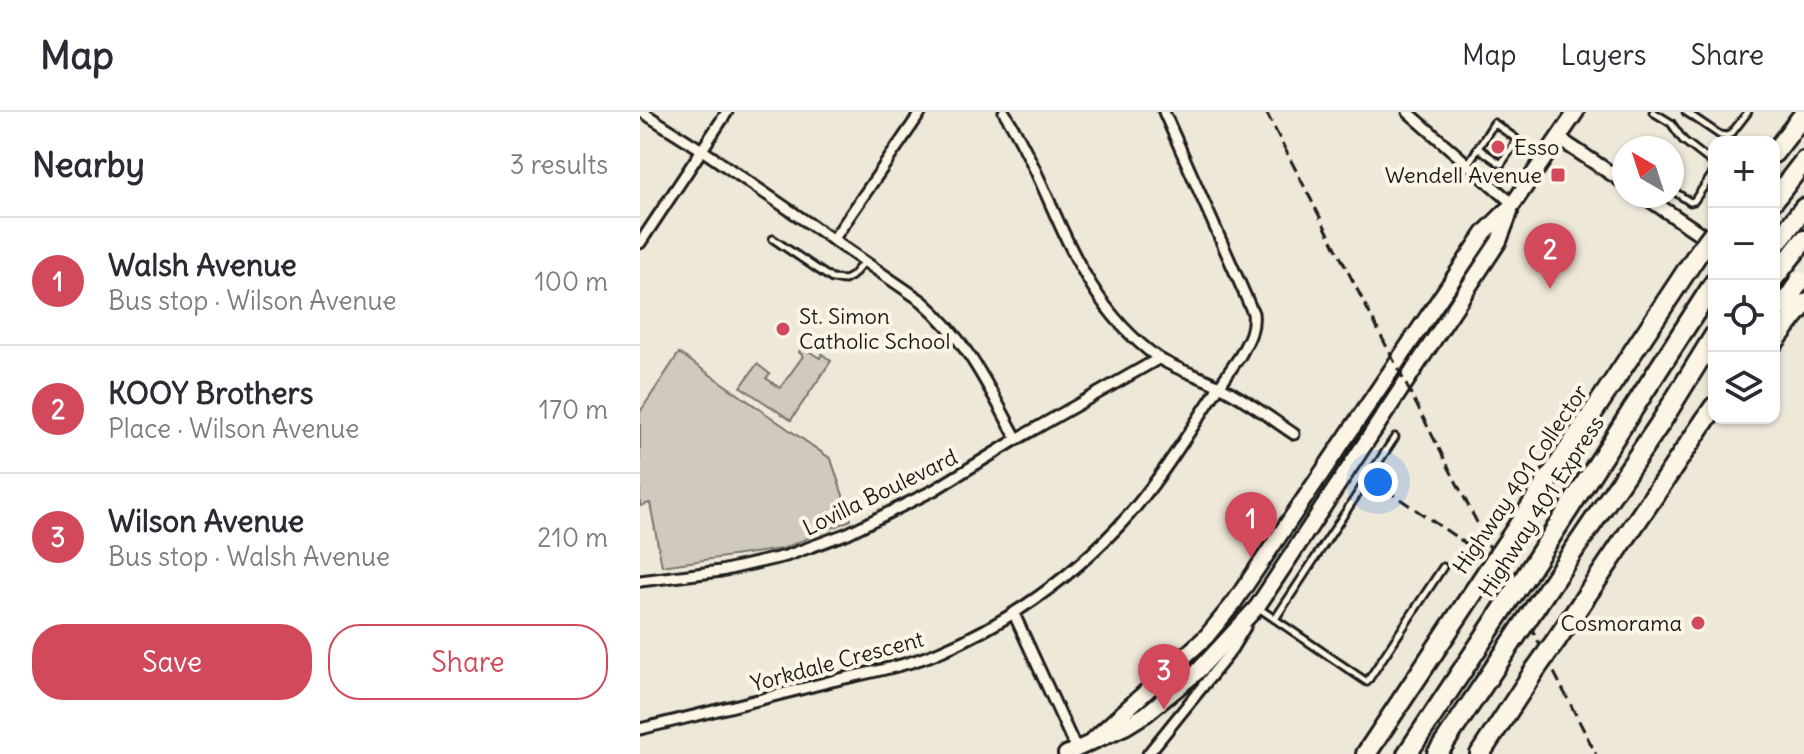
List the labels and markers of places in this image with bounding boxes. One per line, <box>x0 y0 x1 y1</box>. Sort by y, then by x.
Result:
place label: Esso <box>1514 133 1559 161</box>
marker: Esso <box>1489 138 1507 156</box>
place label: Wendell Avenue <box>1385 161 1542 189</box>
marker: Wendell Avenue <box>1549 166 1567 184</box>
pin: 2 <box>1524 223 1576 289</box>
place label: St. Simon Catholic School <box>799 302 950 355</box>
marker: St. Simon Catholic School <box>774 320 792 338</box>
pin: 1 <box>1225 492 1277 558</box>
place label: Cosmorama <box>1561 609 1682 637</box>
marker: Cosmorama <box>1689 614 1707 632</box>
pin: 3 <box>1138 644 1190 710</box>

